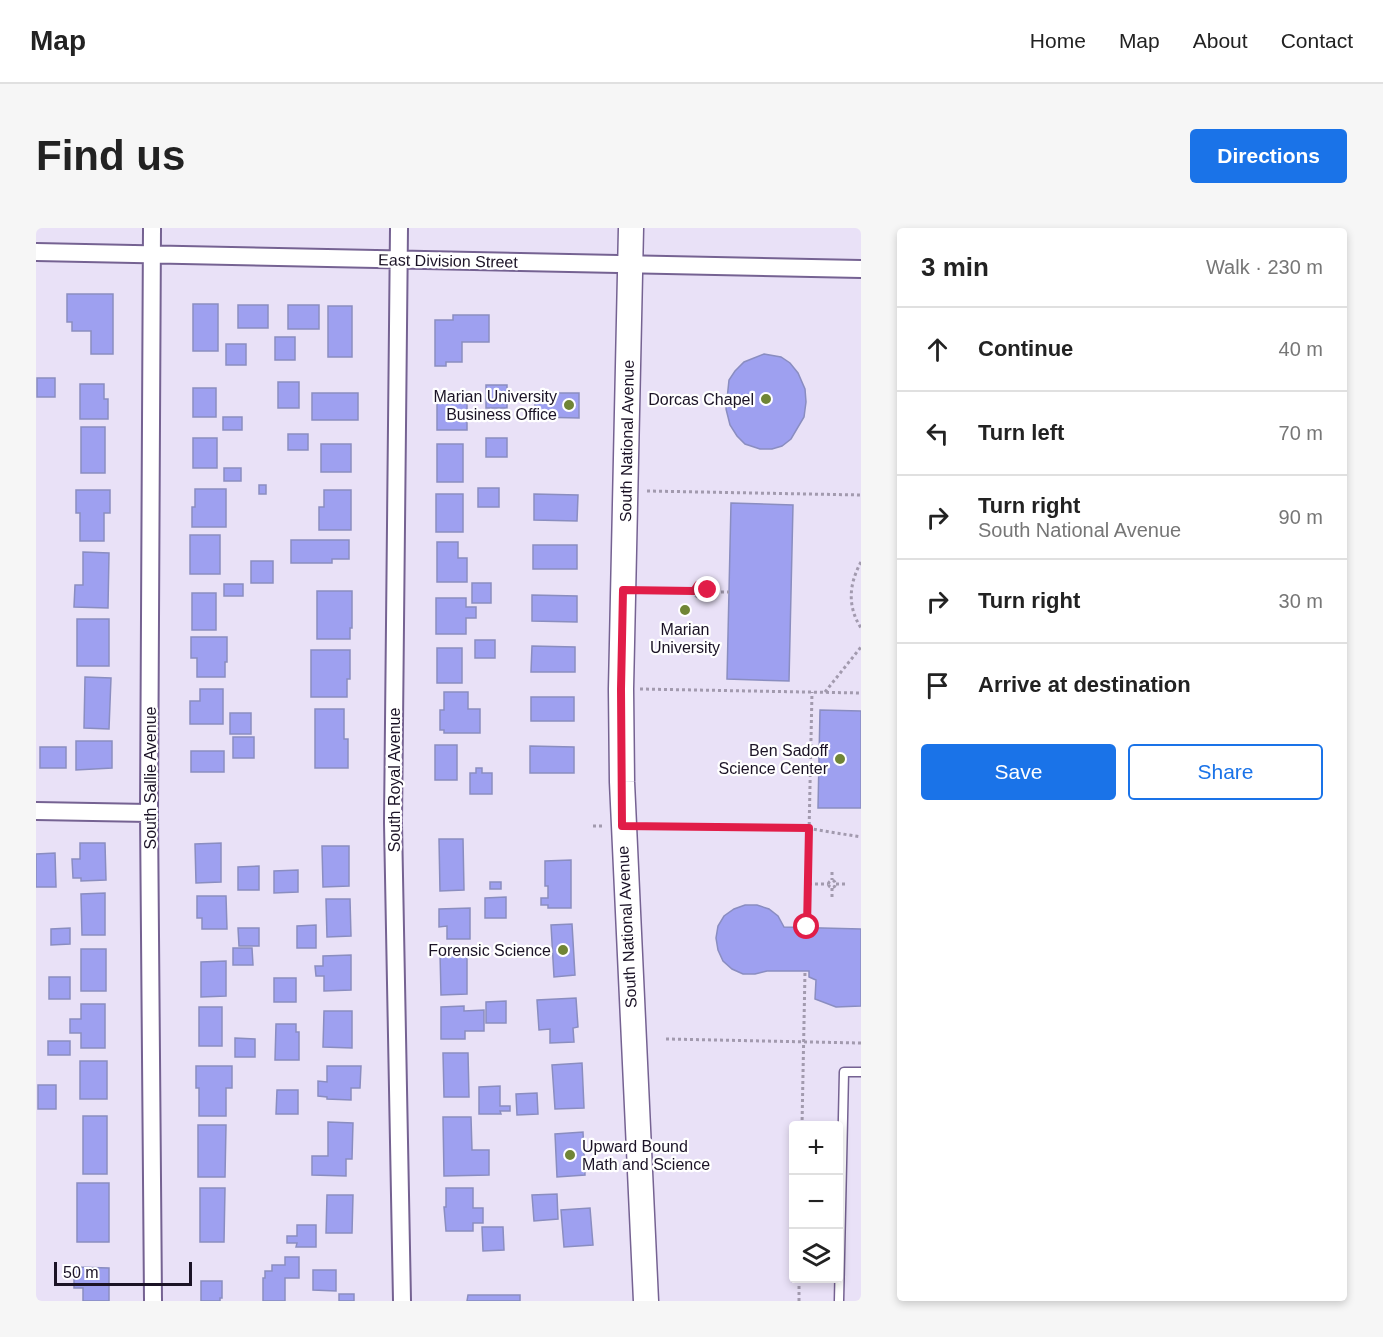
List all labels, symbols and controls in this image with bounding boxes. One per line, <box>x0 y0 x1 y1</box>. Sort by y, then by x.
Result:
text: Map <box>30 25 86 56</box>
text: Home <box>1030 29 1086 52</box>
text: Map <box>1119 29 1160 52</box>
text: About <box>1193 29 1248 52</box>
text: Contact <box>1281 29 1353 52</box>
button: Directions <box>1190 129 1347 183</box>
text: Find us <box>36 132 185 179</box>
street label: East Division Street <box>378 251 518 271</box>
text: 3 min <box>921 252 989 282</box>
text: Walk · 230 m <box>1206 256 1323 278</box>
icon: ahead <box>921 333 954 366</box>
text: Continue <box>978 336 1073 361</box>
text: 40 m <box>1279 338 1323 360</box>
street label: South National Avenue <box>617 360 637 522</box>
place label: Marian University Business Office <box>433 388 557 423</box>
place label: Dorcas Chapel <box>648 391 754 408</box>
marker: Dorcas Chapel <box>759 392 773 406</box>
marker: Marian University Business Office <box>562 398 576 412</box>
icon: left <box>921 417 954 450</box>
text: Turn left <box>978 420 1064 445</box>
text: 70 m <box>1279 422 1323 444</box>
text: Turn right <box>978 493 1080 518</box>
icon: right <box>921 501 954 534</box>
text: 90 m <box>1279 506 1323 528</box>
text: South National Avenue <box>978 519 1181 541</box>
route end <box>694 576 720 602</box>
icon: right <box>921 585 954 618</box>
text: Turn right <box>978 588 1080 613</box>
text: 30 m <box>1279 590 1323 612</box>
marker: Marian University <box>678 603 692 617</box>
place label: Marian University <box>650 621 720 656</box>
icon: arrive <box>921 669 954 702</box>
text: Arrive at destination <box>978 672 1191 697</box>
street label: South Sallie Avenue <box>142 706 159 849</box>
street label: South Royal Avenue <box>386 708 403 852</box>
place label: Ben Sadoff Science Center <box>719 742 829 777</box>
button: Save <box>921 744 1116 800</box>
button: Share <box>1128 744 1323 800</box>
marker: Ben Sadoff Science Center <box>833 752 847 766</box>
street label: South National Avenue <box>614 845 640 1009</box>
route start <box>793 913 819 939</box>
place label: Forensic Science <box>428 942 551 959</box>
marker: Forensic Science <box>556 943 570 957</box>
map controls <box>789 1121 843 1283</box>
button: + <box>789 1121 843 1175</box>
place label: Upward Bound Math and Science <box>582 1138 710 1173</box>
marker: Upward Bound Math and Science <box>563 1148 577 1162</box>
button: − <box>789 1175 843 1229</box>
button: layers <box>789 1229 843 1283</box>
scale bar <box>54 1259 192 1286</box>
text: 50 m <box>63 1264 99 1281</box>

